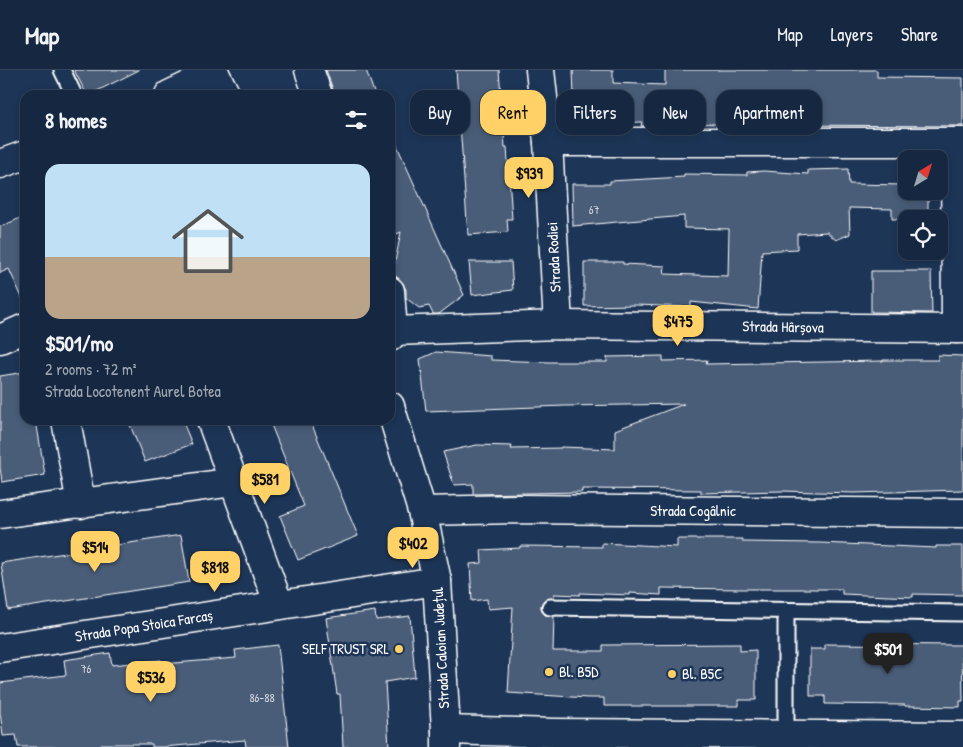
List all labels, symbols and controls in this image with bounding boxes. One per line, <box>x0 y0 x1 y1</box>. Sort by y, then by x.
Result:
text: Map <box>25 19 59 51</box>
text: Map <box>777 22 803 47</box>
text: Layers <box>831 22 873 47</box>
text: Share <box>901 22 938 47</box>
chip: Buy <box>410 90 470 135</box>
chip: Rent <box>480 90 546 135</box>
chip: Filters <box>556 90 634 135</box>
chip: New <box>644 90 706 135</box>
chip: Apartment <box>716 90 822 135</box>
text: 8 homes <box>45 106 107 135</box>
icon: filters <box>342 106 370 134</box>
north arrow <box>898 150 948 200</box>
map controls <box>898 150 948 260</box>
pin: $939 <box>499 156 559 199</box>
text: $939 <box>515 162 543 184</box>
icon: home <box>163 196 253 286</box>
house number: 67 <box>589 201 599 218</box>
button: locate <box>898 210 948 260</box>
street label: Strada Rodiei <box>541 221 566 293</box>
pin: $475 <box>648 304 708 347</box>
text: $475 <box>664 310 692 332</box>
street label: Strada Hârșova <box>742 315 824 338</box>
text: $501/mo <box>45 329 113 358</box>
text: 2 rooms · 72 m² <box>45 358 136 380</box>
text: Strada Locotenent Aurel Botea <box>45 380 221 402</box>
pin: $581 <box>235 462 295 505</box>
text: $581 <box>251 468 279 490</box>
street label: Strada Cogâlnic <box>650 500 736 521</box>
pin: $402 <box>383 526 443 569</box>
pin: $514 <box>65 530 125 573</box>
text: $402 <box>399 532 427 554</box>
text: $514 <box>82 536 108 558</box>
pin: $818 <box>185 550 245 593</box>
text: $818 <box>201 556 229 578</box>
street label: Strada Caloian Județul <box>427 587 454 709</box>
street label: Strada Popa Stoica Farcaș <box>74 604 215 647</box>
pin: $501 <box>858 632 918 675</box>
place label: SELF TRUST SRL <box>302 638 389 659</box>
text: $501 <box>874 638 902 660</box>
marker: SELF TRUST SRL <box>393 643 405 655</box>
house number: 76 <box>81 660 92 677</box>
pin: $536 <box>121 660 181 703</box>
place label: Bl. B5D <box>559 661 599 682</box>
place label: Bl. B5C <box>682 663 722 684</box>
text: $536 <box>137 666 165 688</box>
marker: Bl. B5D <box>543 666 555 678</box>
marker: Bl. B5C <box>666 668 678 680</box>
house number: 86-88 <box>249 689 275 706</box>

